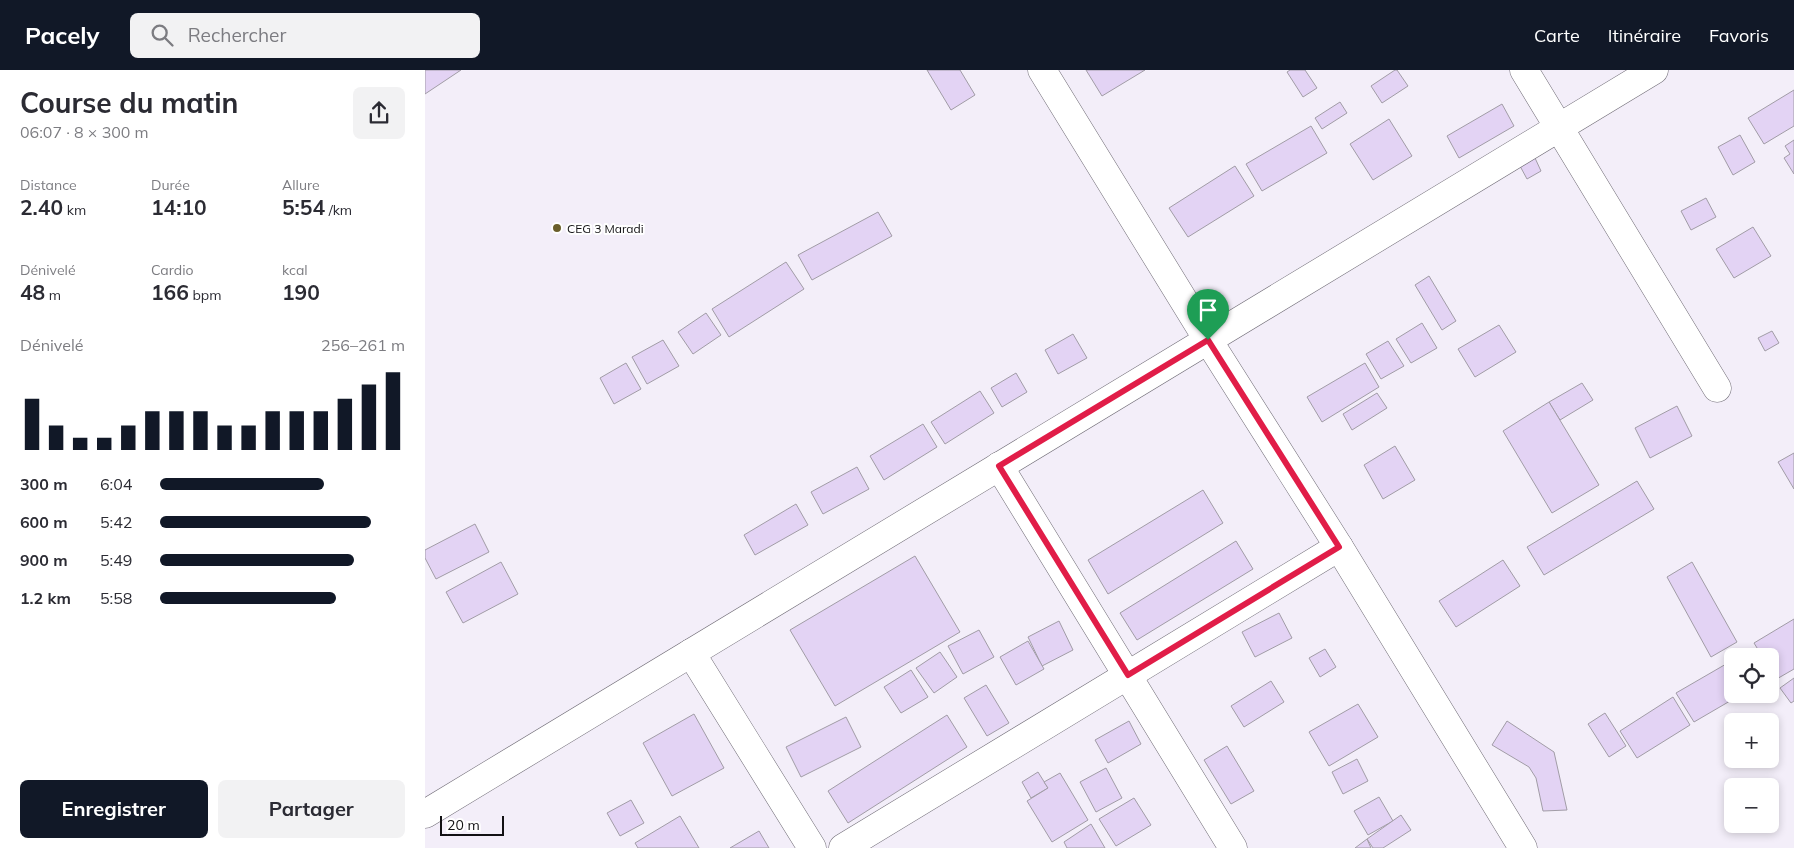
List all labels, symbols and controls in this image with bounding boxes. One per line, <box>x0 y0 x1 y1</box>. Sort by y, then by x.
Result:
search box <box>130 13 480 58</box>
text: Pacely <box>25 20 100 50</box>
icon: search <box>148 21 176 49</box>
text: Rechercher <box>188 23 286 47</box>
text: Carte <box>1534 24 1580 47</box>
text: Itinéraire <box>1608 24 1681 47</box>
text: Favoris <box>1709 24 1769 47</box>
text: Course du matin <box>20 85 238 120</box>
button: share <box>353 87 405 139</box>
text: 06:07 · 8 × 300 m <box>20 122 149 142</box>
text: Distance <box>20 176 77 194</box>
text: Durée <box>151 176 190 194</box>
text: Allure <box>282 176 320 194</box>
text: 2.40 <box>20 194 63 220</box>
text: 14:10 <box>151 194 207 220</box>
text: 5:54 <box>282 194 325 220</box>
text: km <box>63 201 86 219</box>
text: /km <box>325 201 352 219</box>
place label: CEG 3 Maradi <box>567 221 644 236</box>
marker: CEG 3 Maradi <box>551 222 563 234</box>
text: Dénivelé <box>20 261 76 279</box>
text: Cardio <box>151 261 193 279</box>
text: kcal <box>282 261 308 279</box>
text: 48 <box>20 279 45 305</box>
text: 166 <box>151 279 189 305</box>
text: 190 <box>282 279 320 305</box>
text: m <box>45 286 61 304</box>
text: bpm <box>189 286 222 304</box>
pin <box>1187 289 1229 340</box>
icon: arrive <box>1194 296 1222 324</box>
text: Dénivelé <box>20 335 83 355</box>
text: 256–261 m <box>321 335 405 355</box>
text: 300 m <box>20 474 68 494</box>
text: 6:04 <box>100 474 132 494</box>
text: 600 m <box>20 512 68 532</box>
text: 5:42 <box>100 512 132 532</box>
text: 900 m <box>20 550 68 570</box>
text: 5:49 <box>100 550 132 570</box>
text: 1.2 km <box>20 588 71 608</box>
text: 5:58 <box>100 588 132 608</box>
map controls <box>1724 648 1779 833</box>
button: locate <box>1724 648 1779 703</box>
button: + <box>1724 713 1779 768</box>
button: − <box>1724 778 1779 833</box>
button: Enregistrer <box>20 780 208 838</box>
button: Partager <box>218 780 405 838</box>
scale bar <box>440 813 504 836</box>
text: 20 m <box>447 816 480 834</box>

